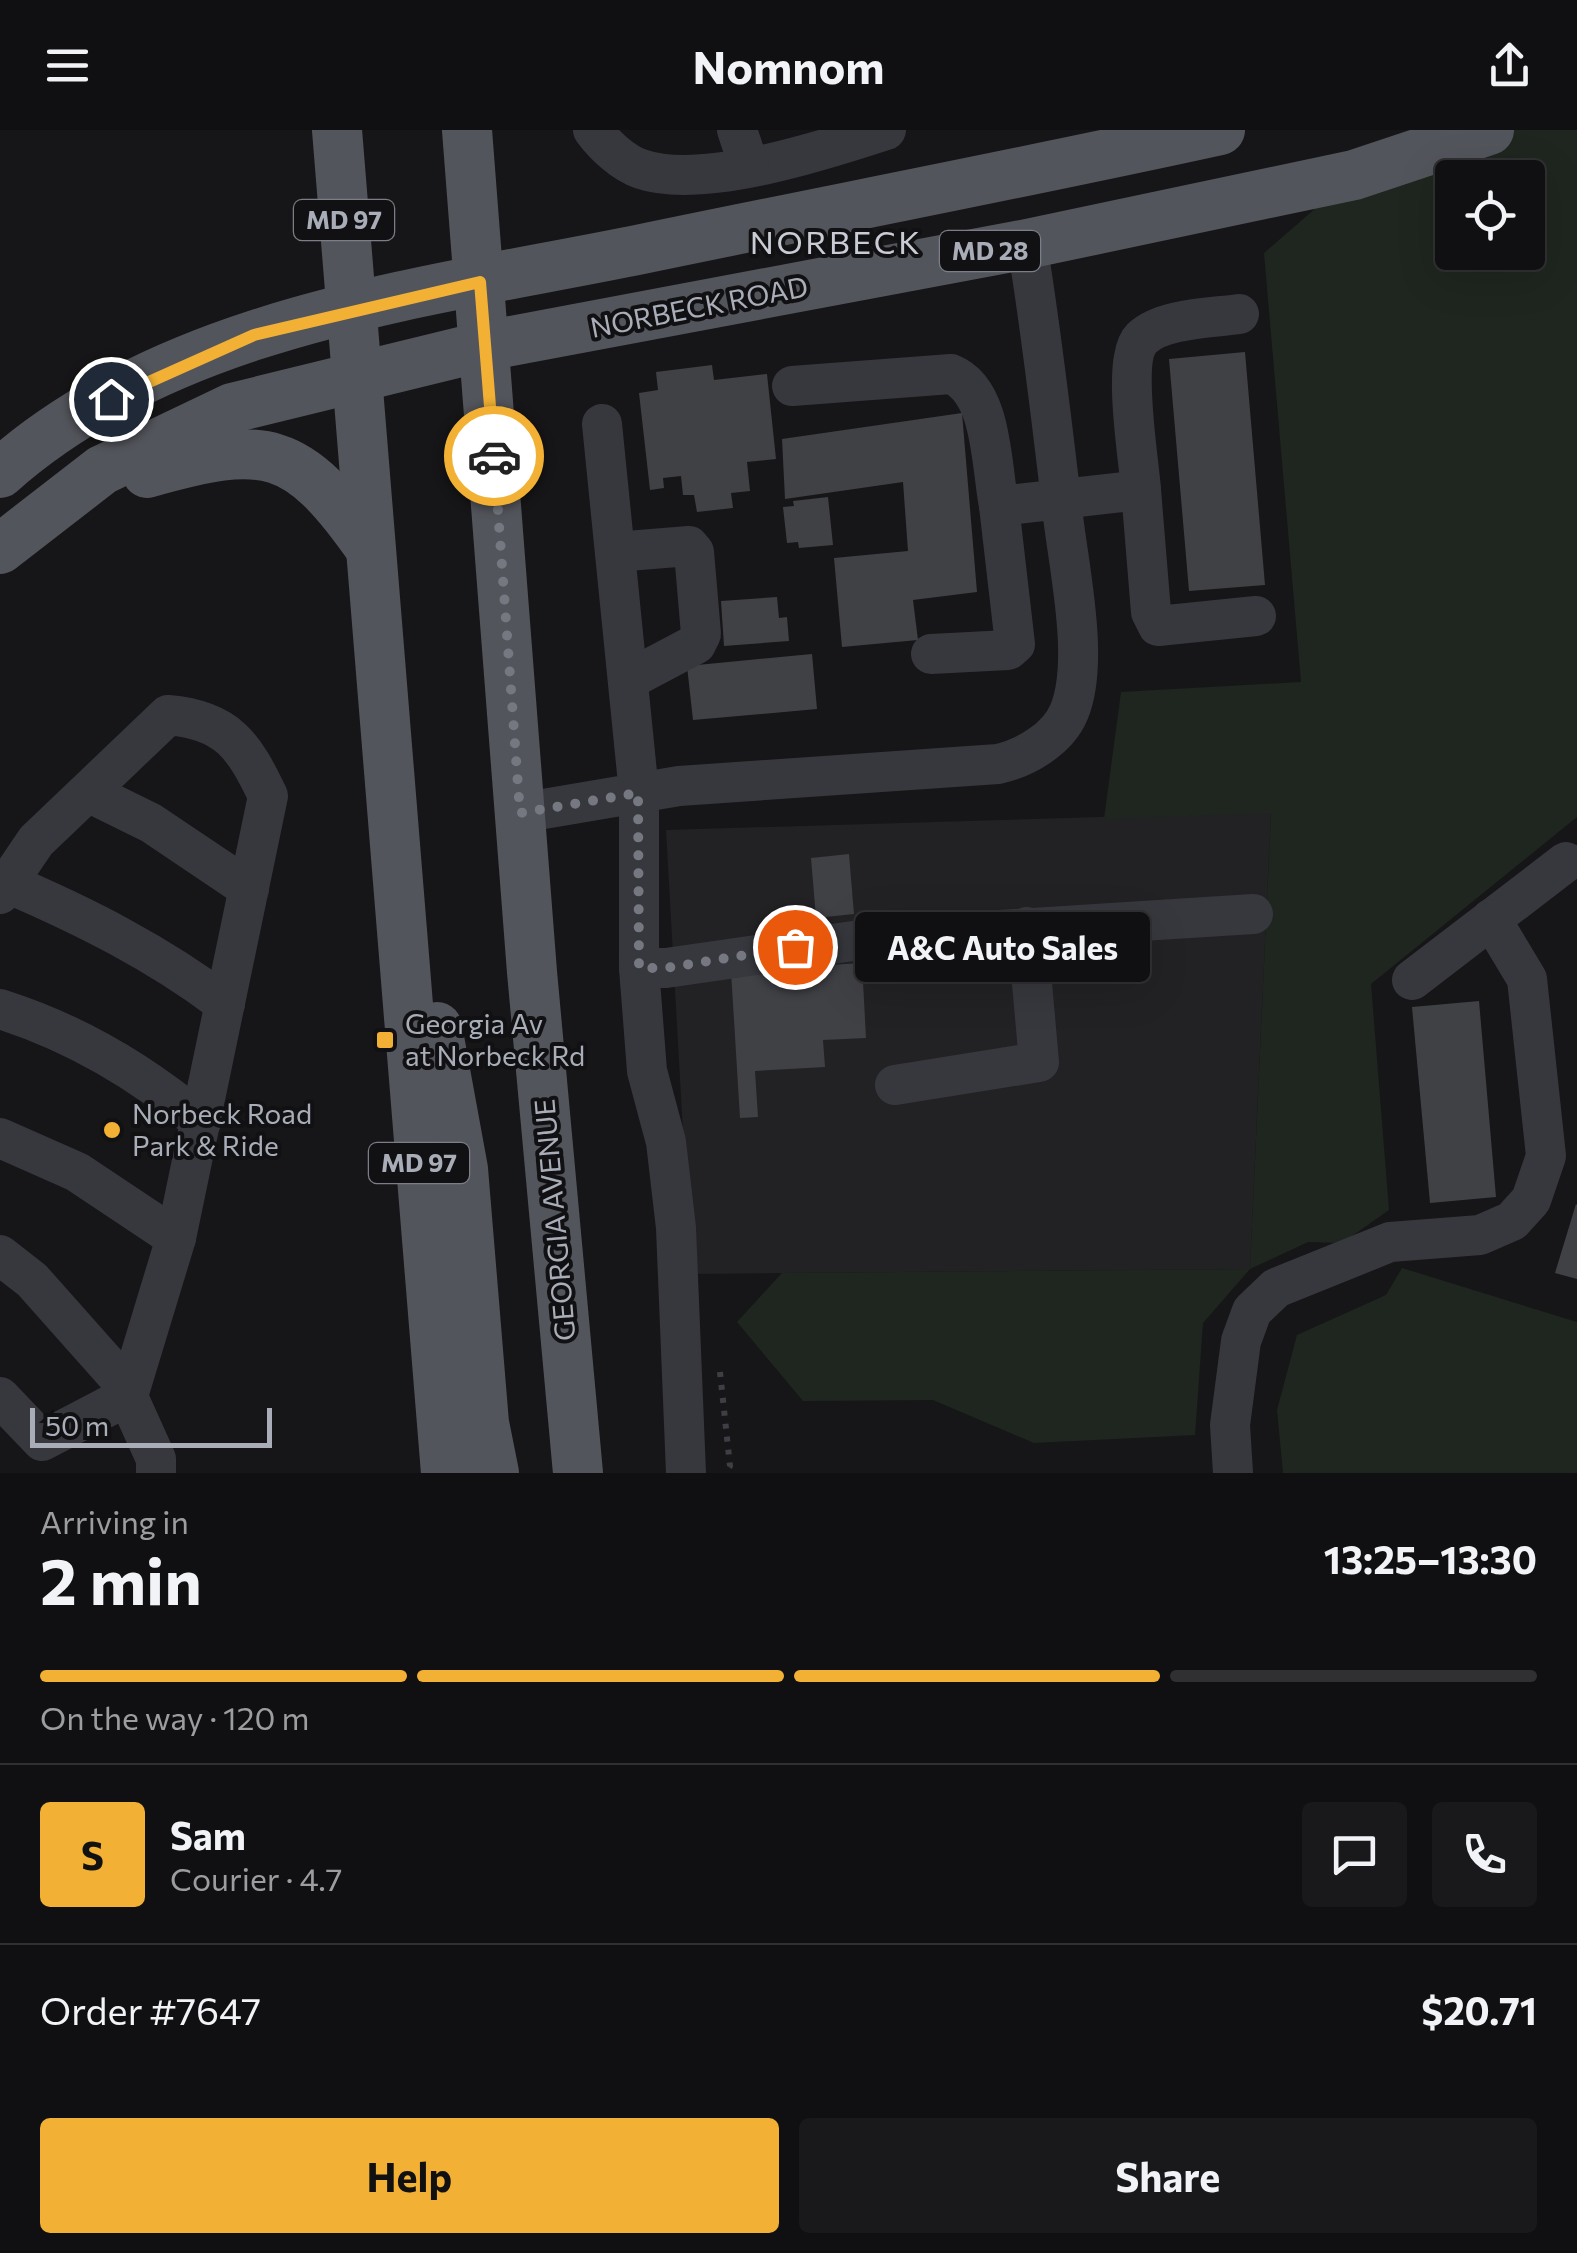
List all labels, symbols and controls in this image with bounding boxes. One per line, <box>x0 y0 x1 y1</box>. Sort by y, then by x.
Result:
icon: menu <box>40 38 95 93</box>
text: Nomnom <box>692 38 885 93</box>
icon: share <box>1482 38 1537 93</box>
map controls <box>1435 160 1545 270</box>
button: locate <box>1435 160 1545 270</box>
road number: MD 97 <box>294 200 394 240</box>
district label: NORBECK <box>750 221 922 261</box>
road number: MD 28 <box>940 231 1040 271</box>
street label: NORBECK ROAD <box>587 268 811 344</box>
pin <box>69 357 154 442</box>
icon: home <box>84 372 139 427</box>
courier <box>444 406 544 506</box>
icon: car <box>467 429 522 484</box>
pin <box>753 905 838 990</box>
callout: A&C Auto Sales <box>855 912 1150 982</box>
icon: bag <box>768 920 823 975</box>
text: A&C Auto Sales <box>887 927 1118 967</box>
place label: Georgia Av at Norbeck Rd <box>405 1006 585 1072</box>
marker: Georgia Av at Norbeck Rd <box>374 1029 396 1051</box>
place label: Norbeck Road Park & Ride <box>132 1096 312 1162</box>
street label: GEORGIA AVENUE <box>526 1098 582 1342</box>
marker: Norbeck Road Park & Ride <box>101 1119 123 1141</box>
road number: MD 97 <box>369 1143 469 1183</box>
scale bar <box>30 1403 272 1448</box>
text: 50 m <box>45 1408 109 1442</box>
text: Arriving in <box>40 1501 189 1541</box>
text: 13:25–13:30 <box>1324 1535 1537 1582</box>
text: 2 min <box>40 1539 202 1618</box>
text: On the way · 120 m <box>40 1697 309 1737</box>
button: chat <box>1302 1802 1407 1907</box>
button: phone <box>1432 1802 1537 1907</box>
text: Sam <box>170 1811 246 1858</box>
text: S <box>81 1831 104 1878</box>
text: Courier · 4.7 <box>170 1858 343 1898</box>
text: Order #7647 <box>40 1986 261 2033</box>
text: $20.71 <box>1421 1986 1537 2033</box>
button: Help <box>40 2118 779 2233</box>
button: Share <box>799 2118 1537 2233</box>

